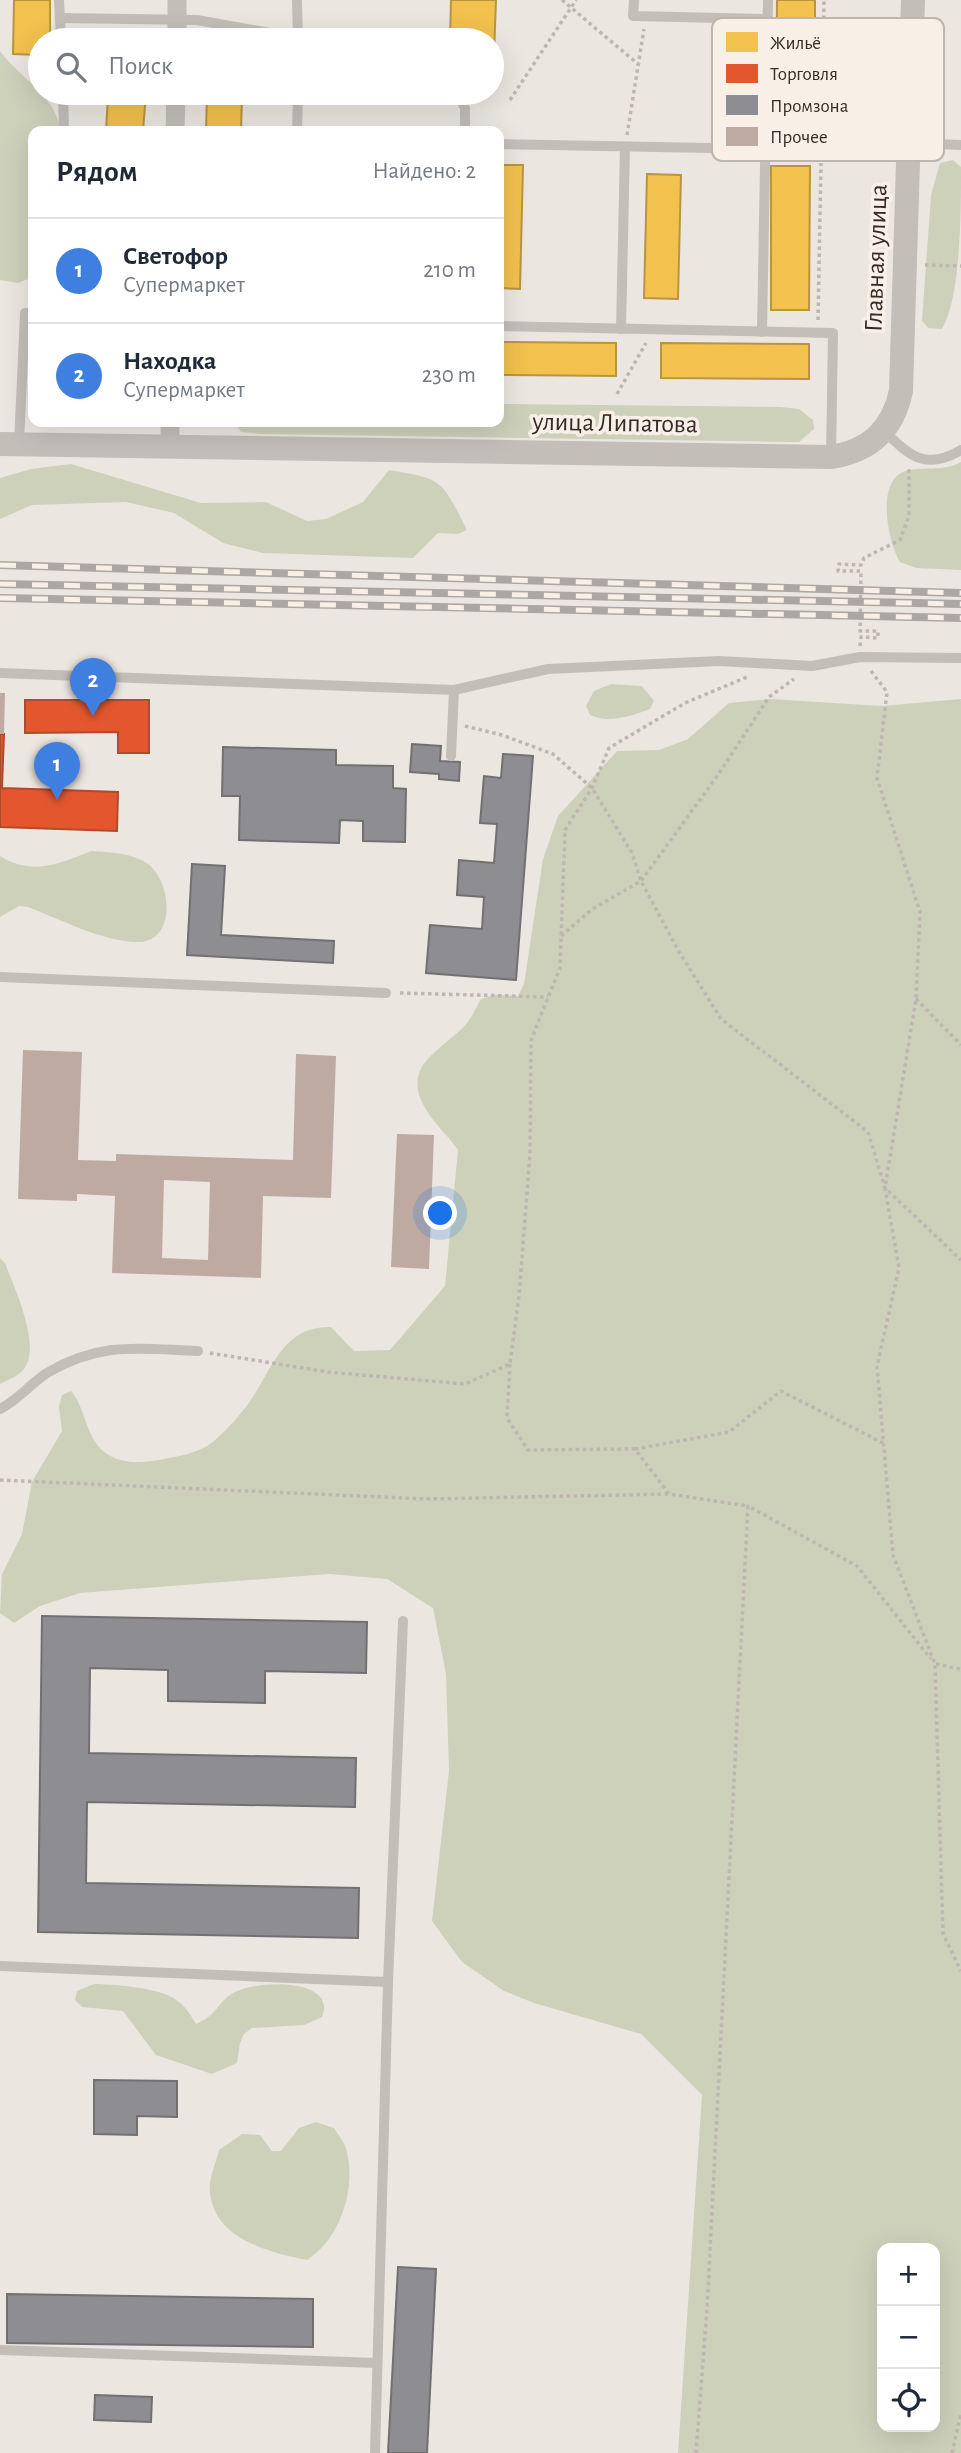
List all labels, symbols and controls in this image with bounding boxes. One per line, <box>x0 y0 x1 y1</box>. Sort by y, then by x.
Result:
legend <box>712 18 944 161</box>
search box <box>28 28 504 105</box>
text: Жильё <box>770 34 821 53</box>
icon: search <box>52 48 90 86</box>
text: Поиск <box>108 53 173 79</box>
text: Торговля <box>770 65 838 84</box>
text: Промзона <box>770 97 849 116</box>
text: Прочее <box>770 128 828 147</box>
text: Рядом <box>56 157 138 187</box>
text: Найдено: 2 <box>373 160 476 183</box>
street label: Главная улица <box>860 184 892 332</box>
text: Светофор <box>123 243 228 269</box>
text: 1 <box>75 259 83 282</box>
text: 210 m <box>423 259 476 282</box>
text: Супермаркет <box>123 274 245 297</box>
text: Находка <box>123 348 216 374</box>
text: 2 <box>74 364 84 387</box>
text: 230 m <box>422 364 476 387</box>
text: Супермаркет <box>123 379 245 402</box>
street label: улица Липатова <box>531 409 698 437</box>
pin: 2 <box>70 658 116 716</box>
pin: 1 <box>34 742 80 800</box>
your location <box>423 1196 457 1230</box>
map controls <box>877 2243 940 2432</box>
button: + <box>877 2243 940 2306</box>
button: − <box>877 2306 940 2369</box>
button: locate <box>877 2369 940 2432</box>

